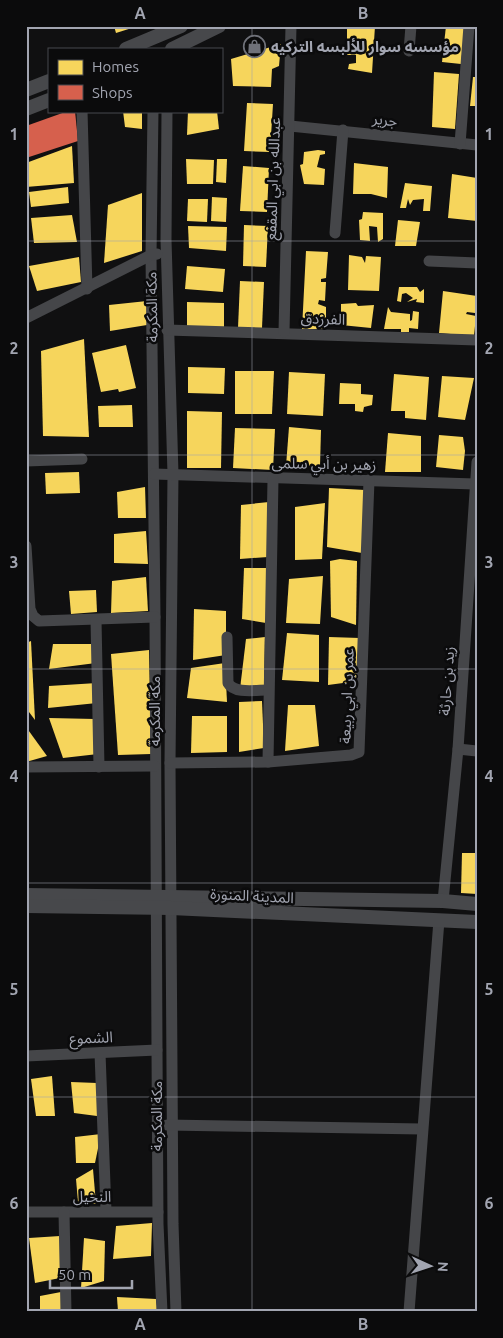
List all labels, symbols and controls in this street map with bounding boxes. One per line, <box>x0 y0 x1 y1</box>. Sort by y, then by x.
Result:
text: A <box>134 4 146 22</box>
text: B <box>358 4 368 22</box>
shop icon: مؤسسه سوار للألبسه التركيه <box>243 35 267 59</box>
place label: مؤسسه سوار للألبسه التركيه <box>271 38 459 56</box>
legend <box>48 48 222 112</box>
text: Homes <box>92 58 139 75</box>
text: Shops <box>92 84 133 101</box>
street label: جرير <box>371 109 399 130</box>
street label: عبدالله بن ابي المقفع <box>262 117 287 241</box>
text: 1 <box>9 125 19 143</box>
text: 1 <box>484 125 494 143</box>
street label: مكة المكرمة <box>142 272 162 342</box>
street label: الفرزدق <box>300 309 346 329</box>
text: 2 <box>9 339 19 357</box>
text: 2 <box>484 339 494 357</box>
street label: زهير بن أبي سلمى <box>271 454 377 476</box>
text: 3 <box>9 553 19 571</box>
text: 3 <box>484 553 494 571</box>
street label: زيد بن حارثة <box>436 646 458 716</box>
street label: عمر بن ابي ربيعة <box>336 647 360 744</box>
street label: مكة المكرمة <box>146 676 164 746</box>
text: 4 <box>9 767 19 785</box>
text: 4 <box>484 767 494 785</box>
street label: المدينة المنورة <box>210 885 294 907</box>
text: 5 <box>9 980 19 998</box>
text: 5 <box>484 980 494 998</box>
street label: الشموع <box>69 1028 113 1051</box>
street label: مكة المكرمة <box>148 1081 166 1151</box>
street label: النخيل <box>73 1188 111 1206</box>
text: 6 <box>9 1194 19 1212</box>
text: 6 <box>484 1194 494 1212</box>
north arrow <box>406 1240 456 1290</box>
scale bar <box>50 1258 132 1290</box>
text: N <box>435 1261 451 1272</box>
text: 50 m <box>58 1266 91 1283</box>
text: A <box>134 1315 146 1333</box>
text: B <box>358 1315 368 1333</box>

